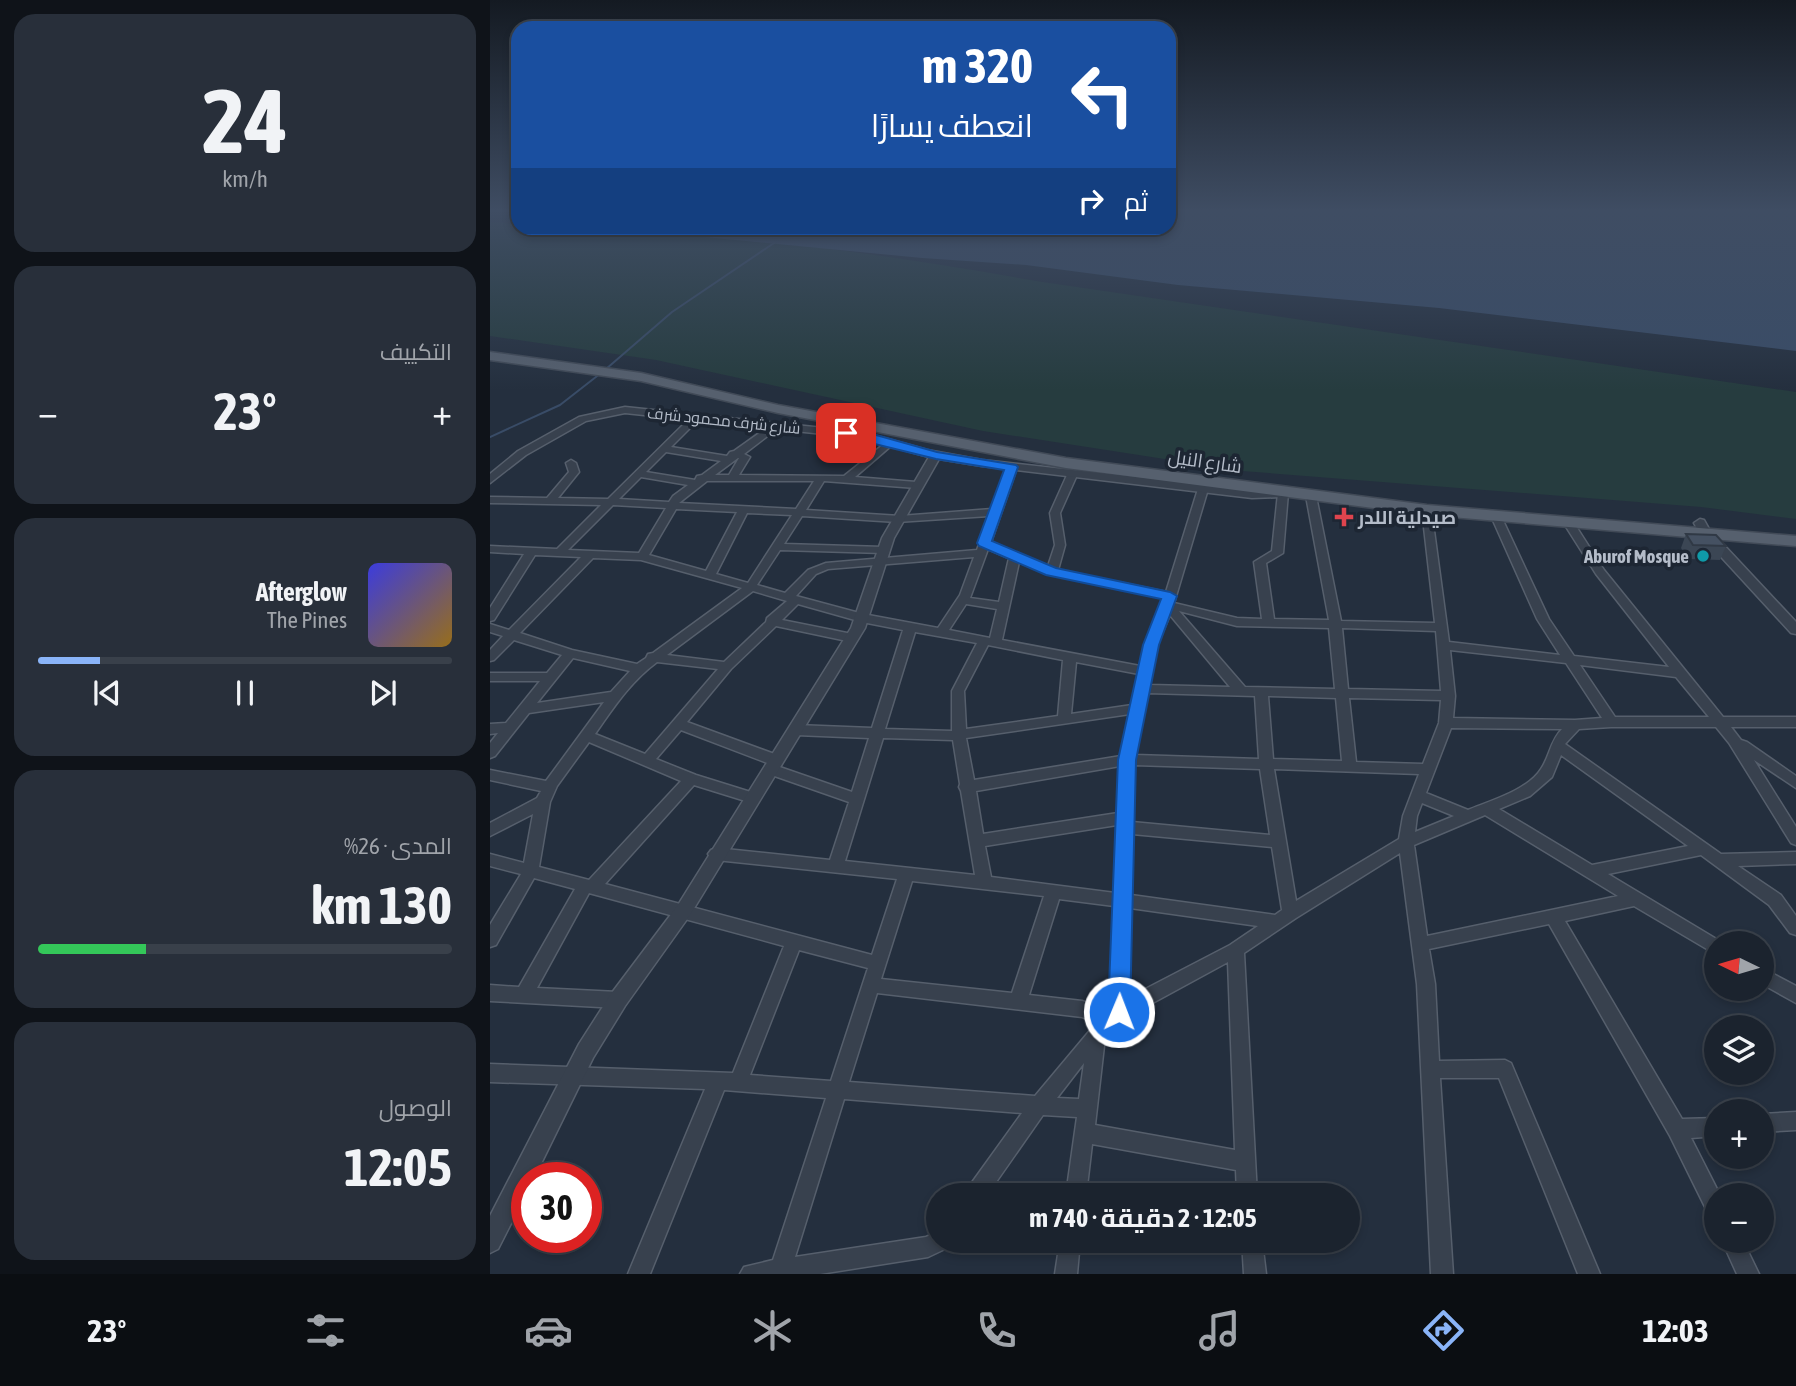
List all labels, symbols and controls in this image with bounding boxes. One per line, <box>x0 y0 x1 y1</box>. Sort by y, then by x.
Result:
text: 320 m <box>922 37 1033 93</box>
icon: left <box>1057 49 1148 140</box>
text: 24 <box>202 68 288 172</box>
text: انعطف يسارًا <box>871 107 1033 144</box>
text: km/h <box>222 166 268 192</box>
icon: right <box>1072 182 1110 220</box>
text: ثم <box>1124 187 1148 217</box>
text: التكييف <box>380 339 452 365</box>
text: 23° <box>213 381 277 441</box>
text: − <box>38 390 58 433</box>
text: + <box>432 390 452 433</box>
street label: شارع شرف محمود شرف <box>646 403 801 440</box>
pin <box>816 403 876 463</box>
icon: arrive <box>827 414 865 452</box>
street label: شارع النيل <box>1166 445 1243 480</box>
place label: صيدلية اللدر <box>1357 506 1456 529</box>
marker: صيدلية اللدر <box>1336 509 1352 525</box>
place label: Aburof Mosque <box>1583 545 1689 567</box>
marker: Aburof Mosque <box>1695 548 1711 564</box>
text: Afterglow <box>256 577 347 607</box>
text: The Pines <box>267 607 347 633</box>
icon: previous <box>88 674 126 712</box>
icon: pause <box>226 674 264 712</box>
icon: next <box>364 674 402 712</box>
text: المدى · 26% <box>344 833 452 859</box>
text: 130 km <box>311 875 452 935</box>
north arrow <box>1704 931 1774 1001</box>
map controls <box>1704 931 1774 1253</box>
position arrow <box>1082 975 1156 1049</box>
button: layers <box>1704 1015 1774 1085</box>
text: الوصول <box>379 1095 452 1121</box>
button: + <box>1704 1099 1774 1169</box>
text: 12:05 <box>344 1137 452 1197</box>
speed limit sign: 30 <box>511 1162 602 1253</box>
button: − <box>1704 1183 1774 1253</box>
text: 12:05 · 2 دقيقة · 740 m <box>1029 1203 1257 1233</box>
icon: filters <box>301 1306 350 1355</box>
icon: car <box>524 1306 573 1355</box>
icon: climate <box>748 1306 797 1355</box>
icon: phone <box>972 1306 1021 1355</box>
icon: music <box>1195 1306 1244 1355</box>
icon: directions <box>1419 1306 1468 1355</box>
text: 23° <box>87 1312 126 1349</box>
text: 12:03 <box>1642 1312 1709 1349</box>

